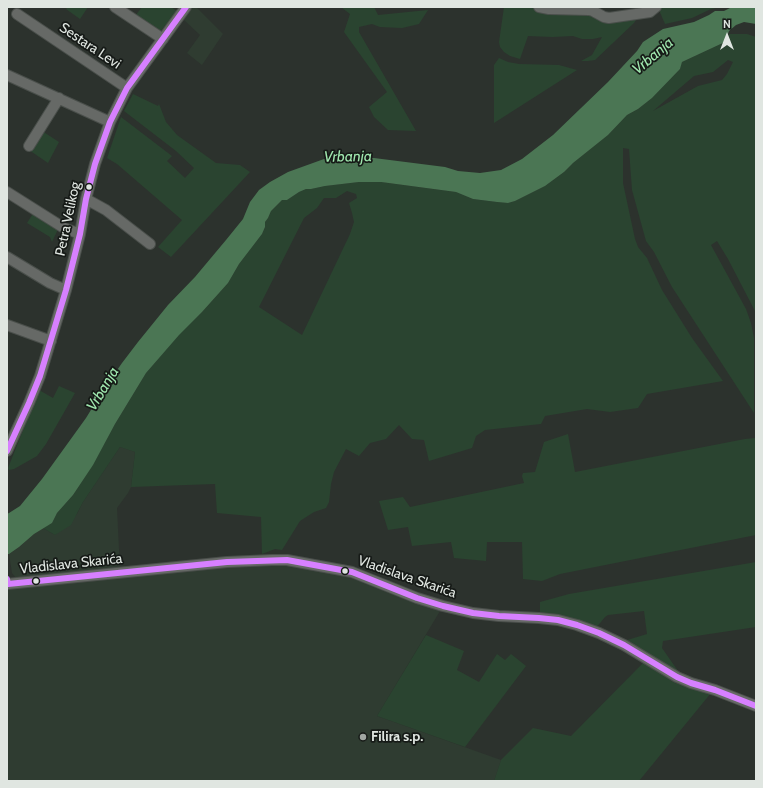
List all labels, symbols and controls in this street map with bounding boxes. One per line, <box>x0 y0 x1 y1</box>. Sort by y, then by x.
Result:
north arrow <box>707 16 747 56</box>
text: N <box>723 17 731 31</box>
street label: Sestara Levi <box>56 19 124 73</box>
water label: Vrbanja <box>629 34 677 78</box>
water label: Vrbanja <box>324 148 372 166</box>
street label: Petra Velikog <box>52 180 84 258</box>
unlabelled marker <box>84 182 94 192</box>
water label: Vrbanja <box>83 364 123 414</box>
street label: Vladislava Skarića <box>19 550 123 578</box>
street label: Vladislava Skarića <box>356 552 458 602</box>
unlabelled marker <box>340 566 350 576</box>
unlabelled marker <box>31 576 41 586</box>
place label: Filira s.p. <box>371 729 423 745</box>
marker: Filira s.p. <box>358 732 368 742</box>

